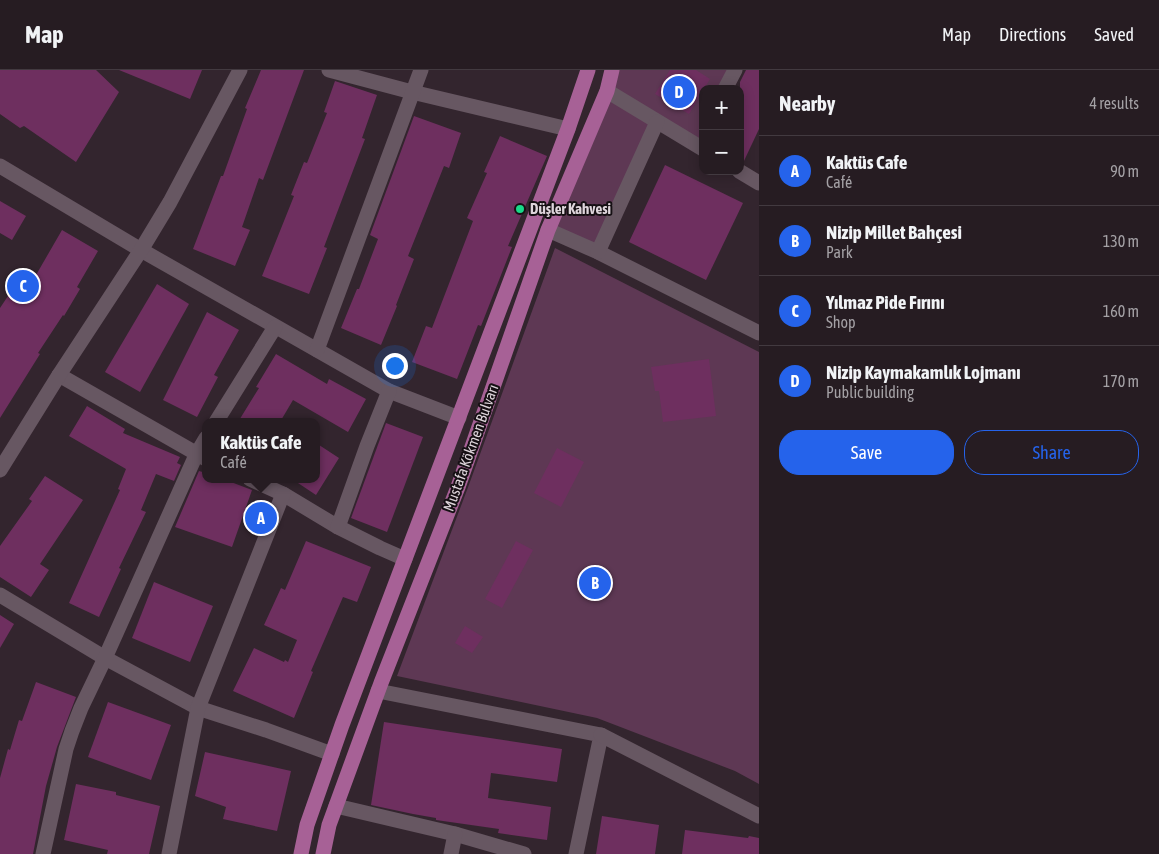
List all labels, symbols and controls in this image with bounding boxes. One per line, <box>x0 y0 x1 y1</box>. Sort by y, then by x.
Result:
text: Map <box>25 21 64 48</box>
text: Map <box>942 24 971 45</box>
text: Directions <box>999 24 1066 45</box>
text: Saved <box>1094 24 1134 45</box>
pin: D <box>663 73 695 111</box>
map controls <box>699 85 744 175</box>
button: + <box>699 85 744 130</box>
text: Nearby <box>779 91 835 115</box>
text: 4 results <box>1089 94 1139 112</box>
button: − <box>699 130 744 175</box>
text: Kaktüs Cafe <box>826 151 907 173</box>
text: A <box>791 162 799 180</box>
text: 90 m <box>1110 162 1139 180</box>
text: Café <box>826 173 852 191</box>
place label: Düşler Kahvesi <box>530 200 611 217</box>
marker: Düşler Kahvesi <box>514 203 526 215</box>
text: Nizip Millet Bahçesi <box>826 221 962 243</box>
text: B <box>791 232 799 250</box>
text: 130 m <box>1103 232 1139 250</box>
text: Park <box>826 243 853 261</box>
pin: C <box>7 267 39 305</box>
text: Yılmaz Pide Fırını <box>826 291 945 313</box>
text: C <box>791 302 799 320</box>
text: 160 m <box>1103 302 1139 320</box>
text: Shop <box>826 313 856 331</box>
your location <box>382 353 408 379</box>
text: Nizip Kaymakamlık Lojmanı <box>826 361 1021 383</box>
text: D <box>791 372 799 390</box>
text: 170 m <box>1103 372 1139 390</box>
street label: Mustafa Kökmen Bulvarı <box>440 382 501 514</box>
text: Public building <box>826 383 914 401</box>
popup <box>202 418 320 483</box>
button: Save <box>779 430 954 475</box>
button: Share <box>964 430 1139 475</box>
text: Kaktüs Cafe <box>220 431 302 453</box>
text: Café <box>220 453 247 471</box>
pin: A <box>245 499 277 537</box>
pin: B <box>579 564 611 602</box>

